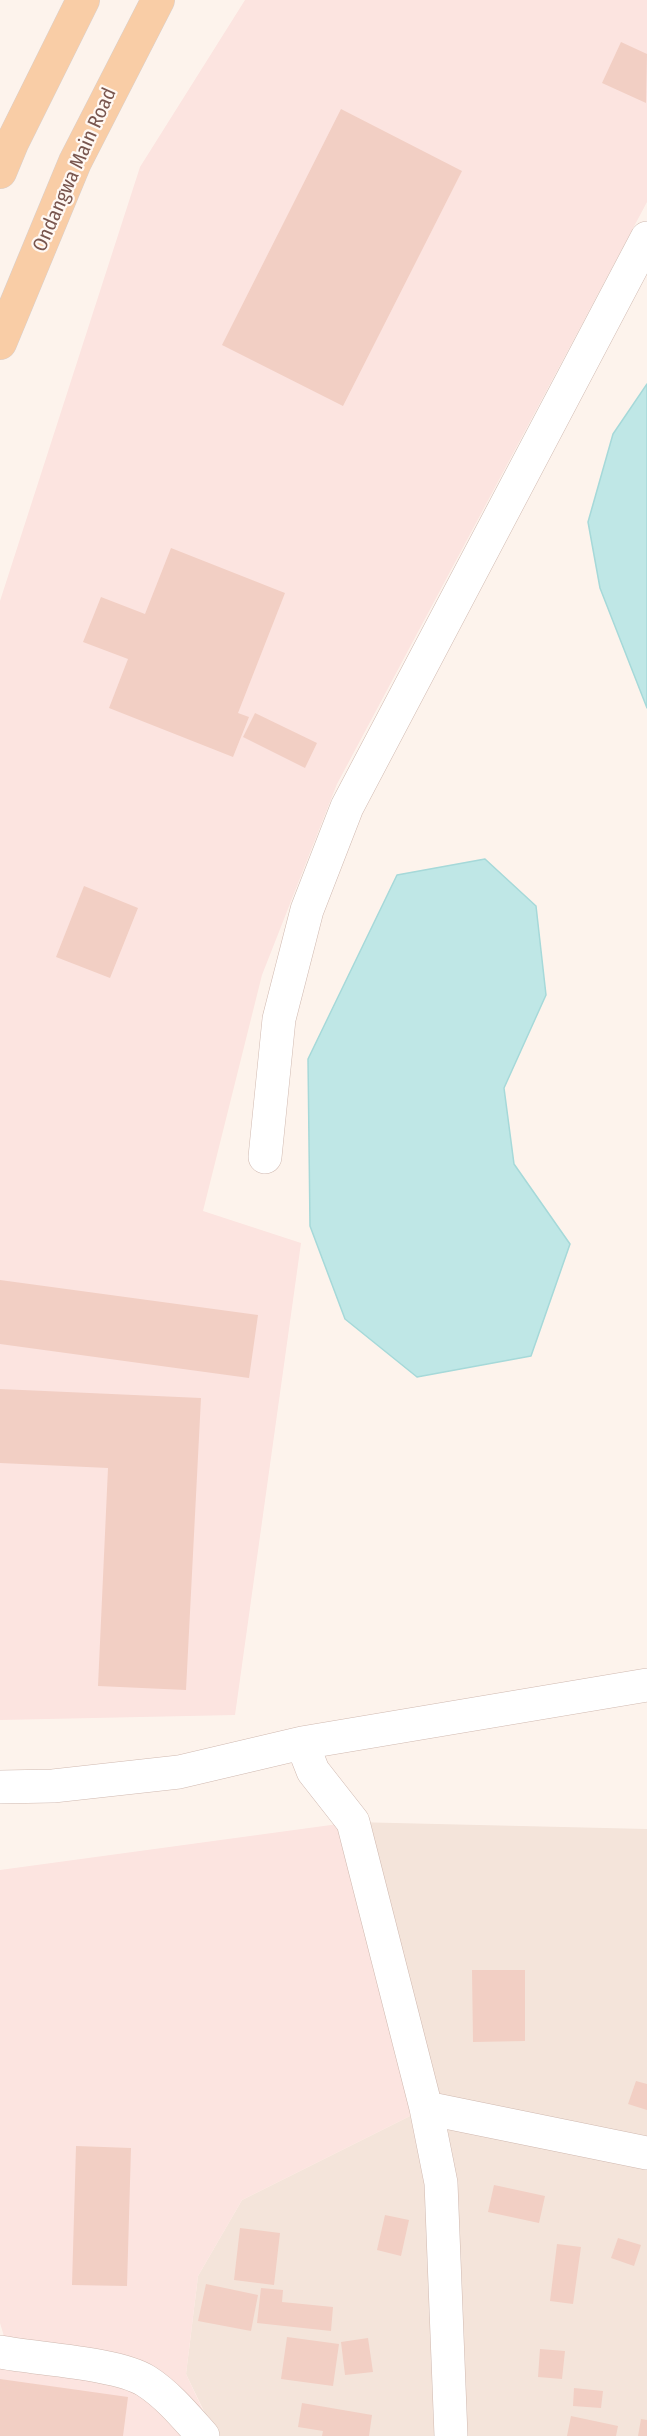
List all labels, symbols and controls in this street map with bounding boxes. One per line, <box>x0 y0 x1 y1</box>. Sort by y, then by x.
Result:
street label: Ondangwa Main Road <box>28 84 122 256</box>

